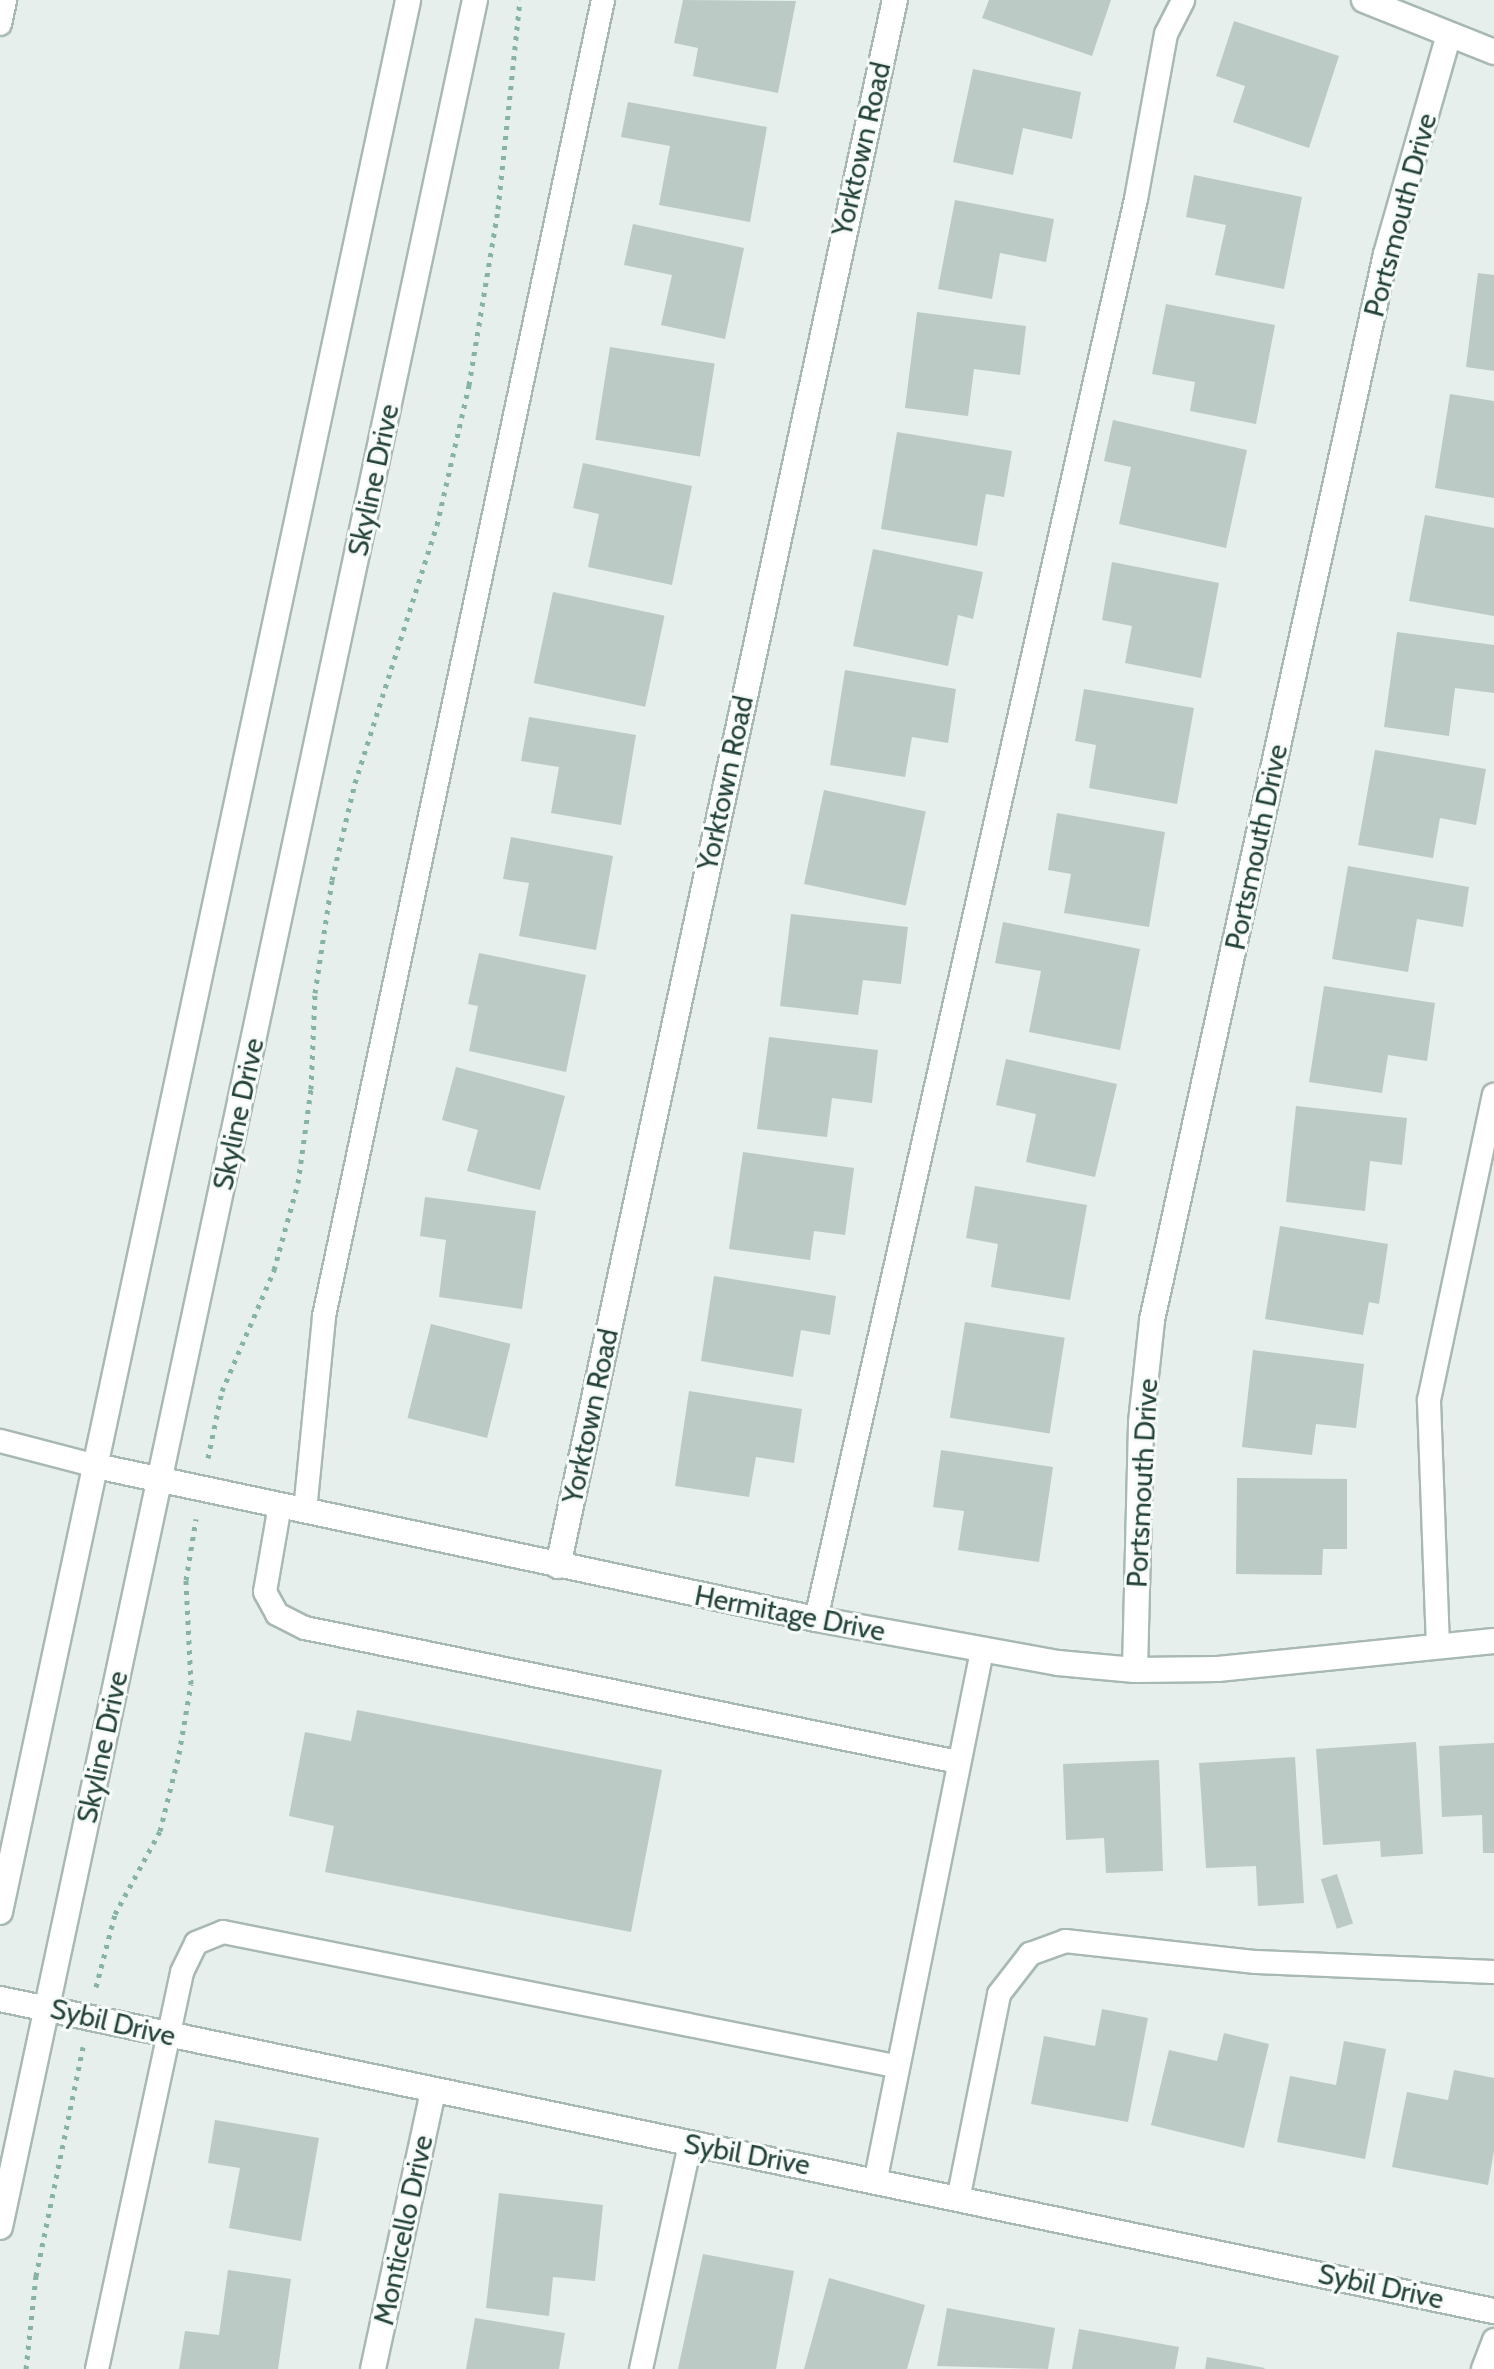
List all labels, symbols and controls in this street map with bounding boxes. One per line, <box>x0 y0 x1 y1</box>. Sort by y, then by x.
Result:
street label: Yorktown Road <box>825 59 897 239</box>
street label: Portsmouth Drive <box>1357 110 1443 320</box>
street label: Skyline Drive <box>341 401 405 559</box>
street label: Yorktown Road <box>690 693 760 873</box>
street label: Portsmouth Drive <box>1218 741 1294 953</box>
street label: Skyline Drive <box>206 1035 270 1193</box>
street label: Yorktown Road <box>555 1326 625 1506</box>
street label: Portsmouth Drive <box>1120 1378 1164 1588</box>
street label: Hermitage Drive <box>692 1578 888 1648</box>
street label: Skyline Drive <box>70 1668 134 1826</box>
street label: Sybil Drive <box>47 1991 179 2053</box>
street label: Sybil Drive <box>681 2126 813 2182</box>
street label: Monticello Drive <box>367 2132 439 2328</box>
street label: Sybil Drive <box>1315 2256 1447 2316</box>

